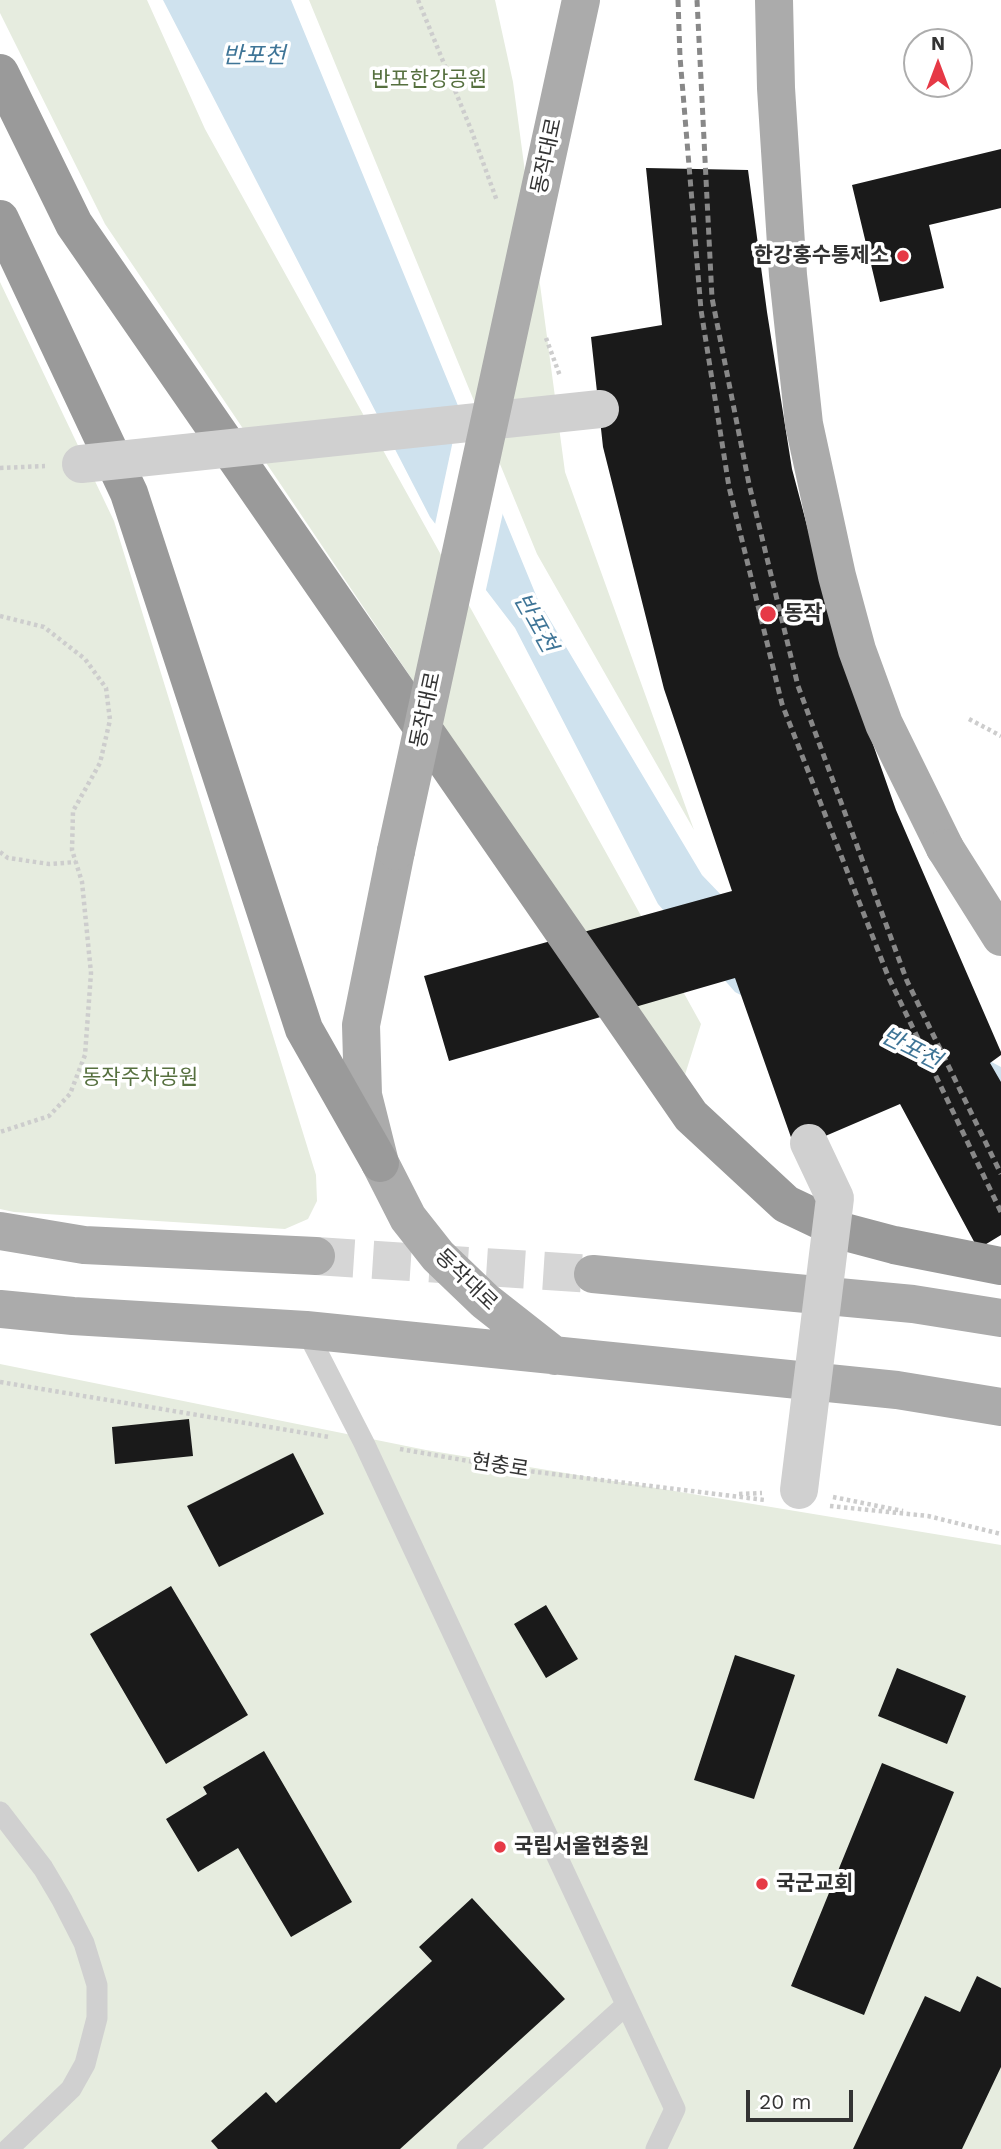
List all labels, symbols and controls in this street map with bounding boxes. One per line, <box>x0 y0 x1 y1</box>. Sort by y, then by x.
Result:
north arrow <box>903 28 973 98</box>
text: N <box>931 32 945 55</box>
water label: 반포천 <box>222 42 286 70</box>
park label: 반포한강공원 <box>371 67 487 93</box>
street label: 동작대로 <box>527 116 567 196</box>
place label: 한강홍수통제소 <box>754 243 889 269</box>
marker: 한강홍수통제소 <box>895 248 911 264</box>
water label: 반포천 <box>508 589 562 657</box>
place label: 동작 <box>784 601 823 627</box>
marker: 동작 <box>758 604 778 624</box>
street label: 동작대로 <box>406 670 446 750</box>
water label: 반포천 <box>876 1022 946 1076</box>
park label: 동작주차공원 <box>82 1065 198 1091</box>
street label: 동작대로 <box>429 1244 503 1316</box>
street label: 현충로 <box>469 1449 531 1483</box>
place label: 국립서울현충원 <box>514 1834 649 1860</box>
marker: 국립서울현충원 <box>492 1839 508 1855</box>
place label: 국군교회 <box>776 1871 853 1897</box>
marker: 국군교회 <box>754 1876 770 1892</box>
scale bar <box>749 2076 856 2120</box>
text: 20 m <box>759 2089 811 2114</box>

